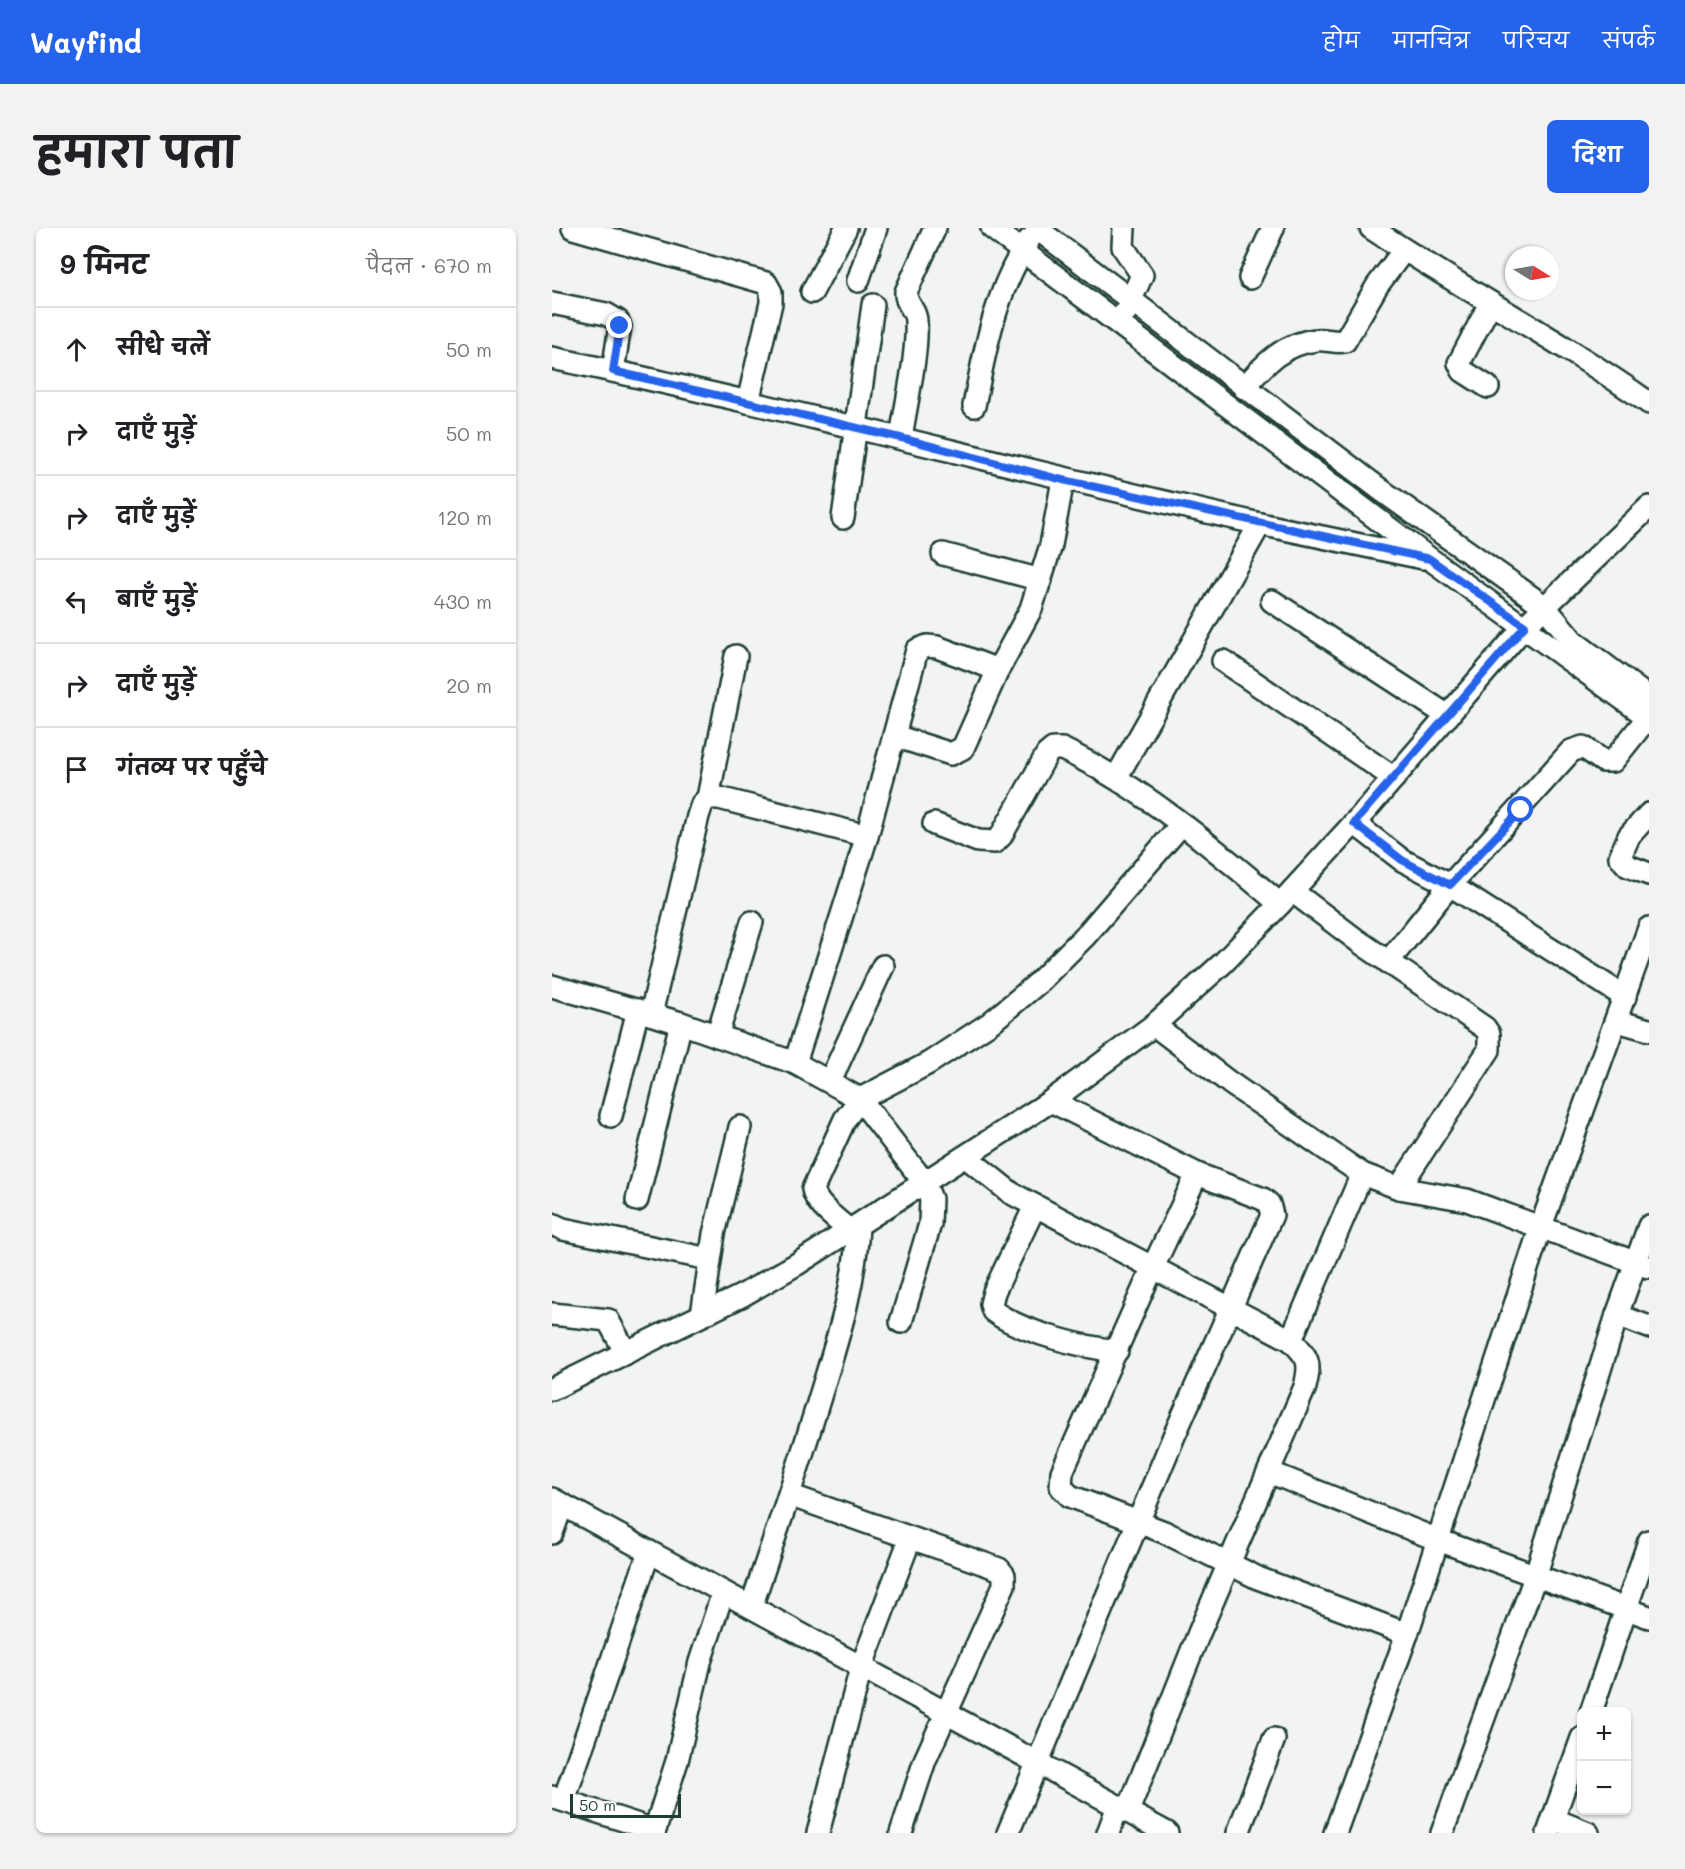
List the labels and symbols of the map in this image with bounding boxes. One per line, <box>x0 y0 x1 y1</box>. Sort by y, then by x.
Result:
north arrow <box>1505 246 1559 300</box>
route end <box>606 312 632 338</box>
route start <box>1507 796 1533 822</box>
scale bar <box>570 1791 681 1818</box>

